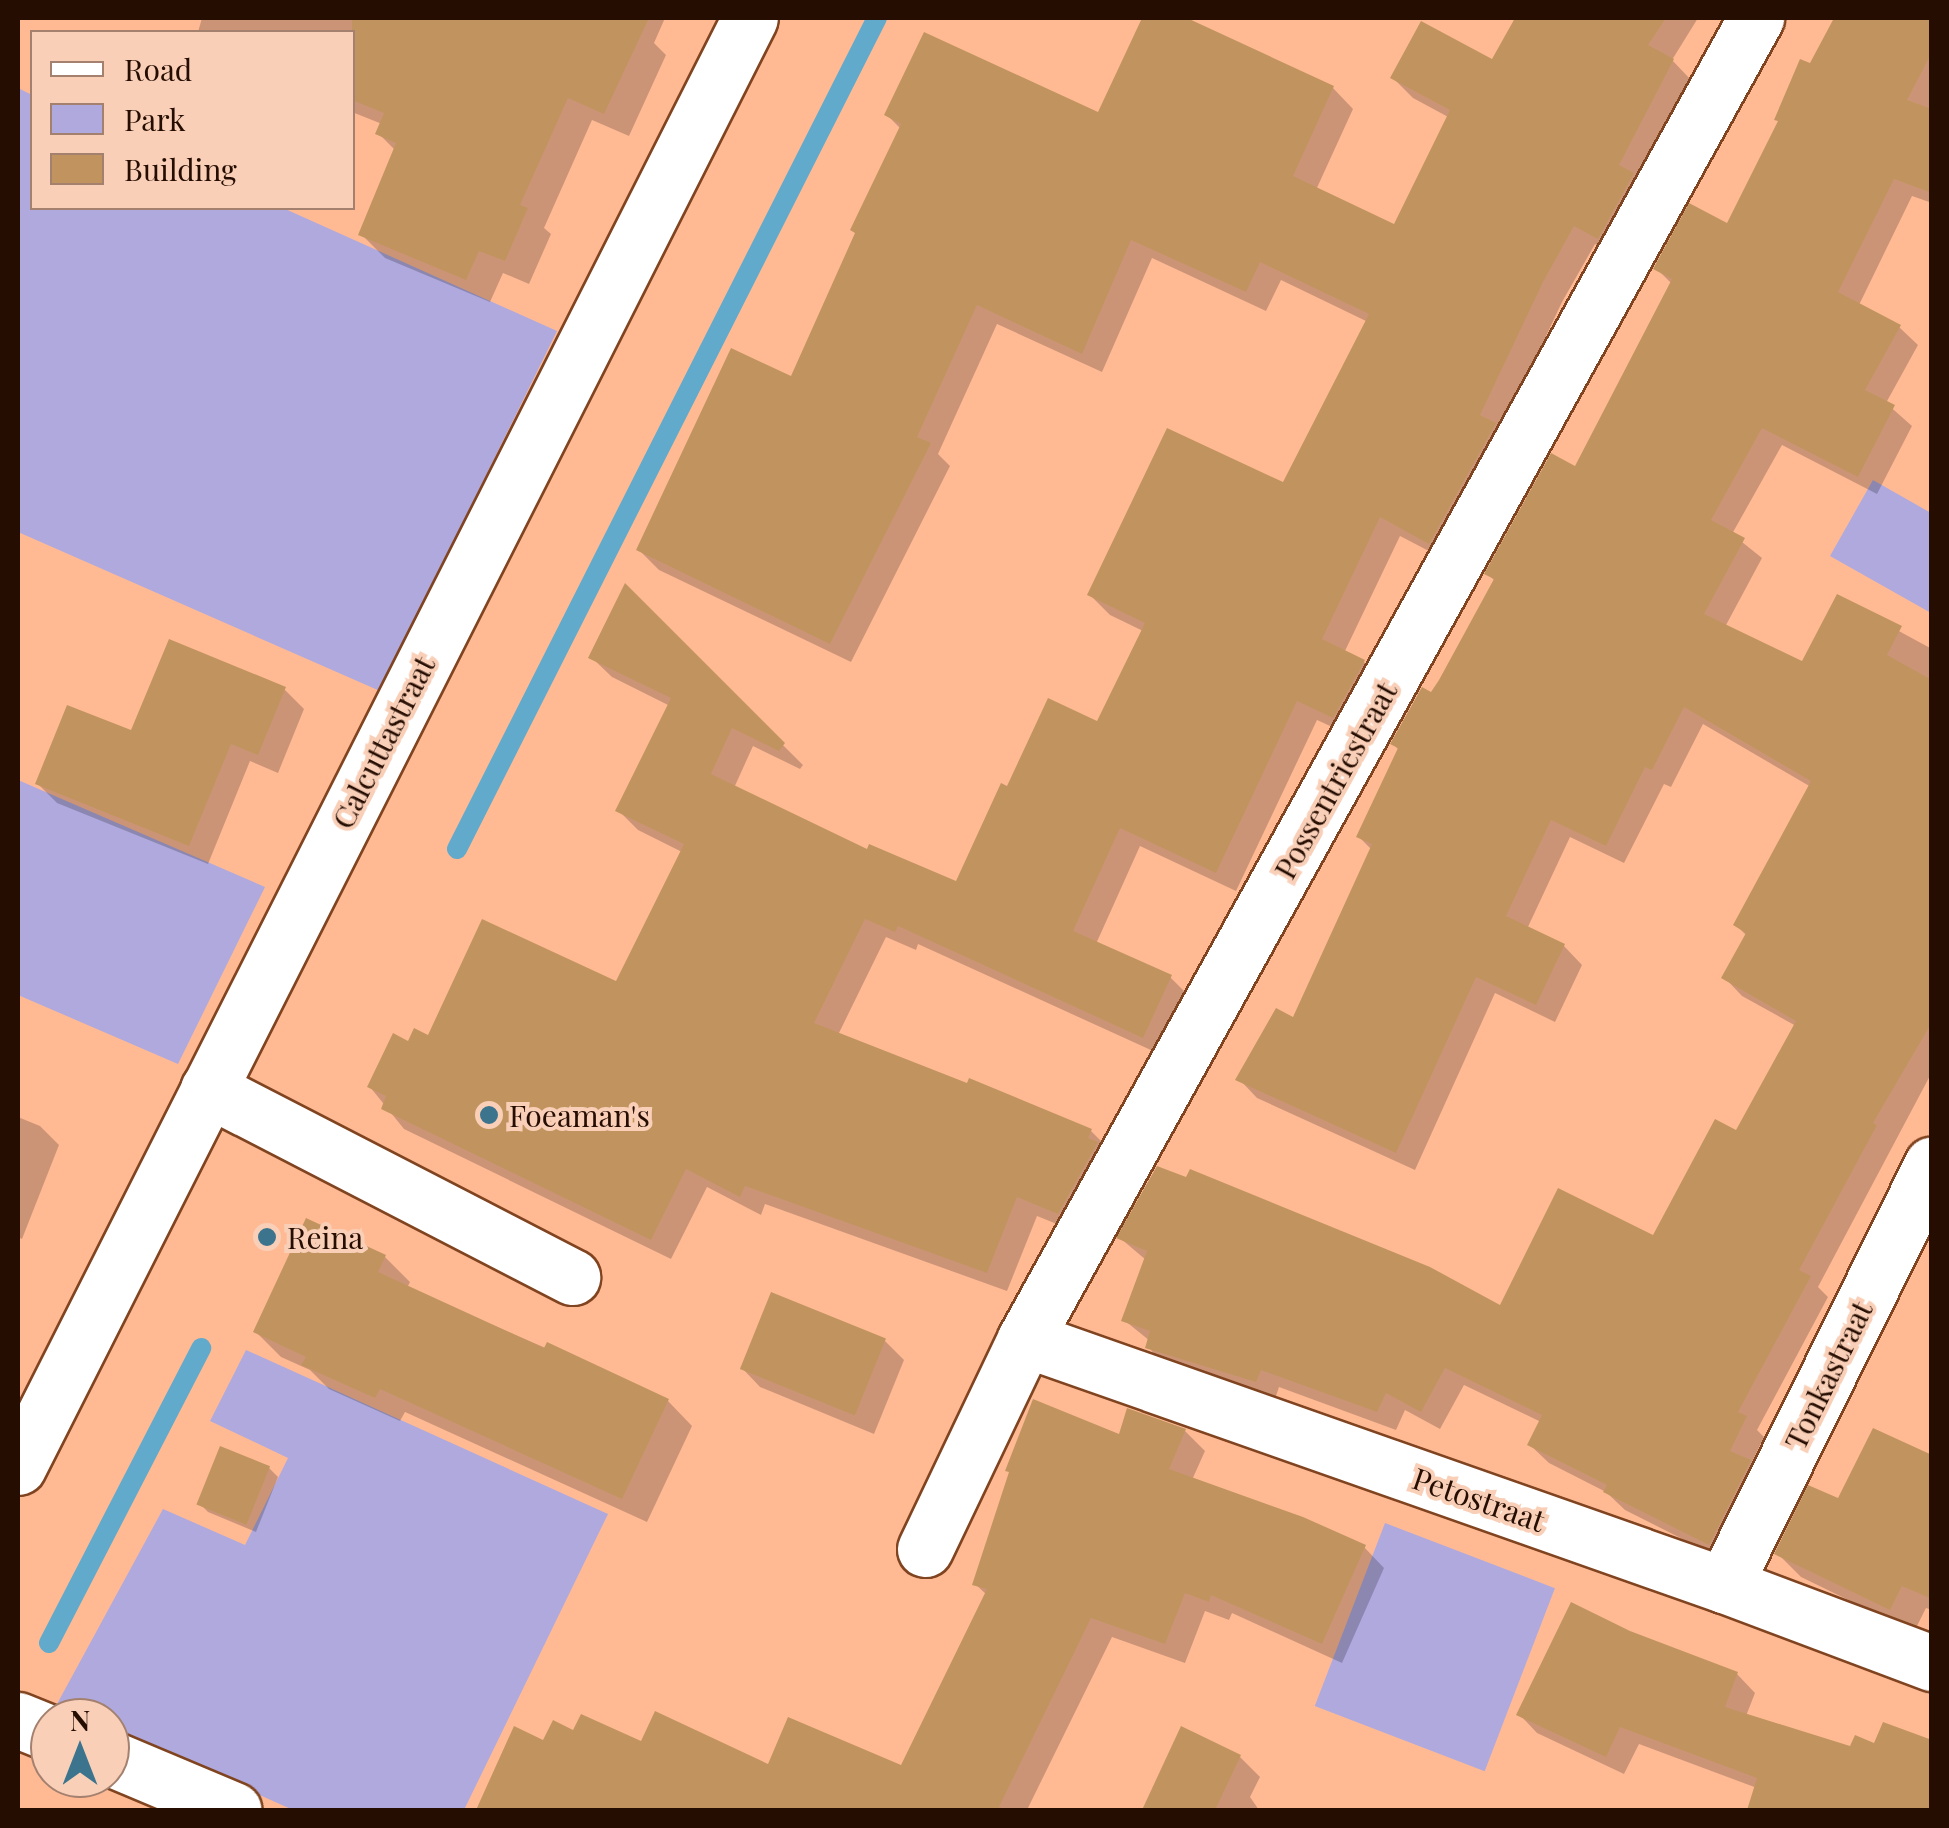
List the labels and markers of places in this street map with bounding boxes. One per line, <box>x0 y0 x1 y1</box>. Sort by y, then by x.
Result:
place label: Foeaman's <box>509 1097 650 1133</box>
marker: Foeaman's <box>478 1104 500 1126</box>
place label: Reina <box>287 1219 363 1255</box>
marker: Reina <box>256 1226 278 1248</box>

